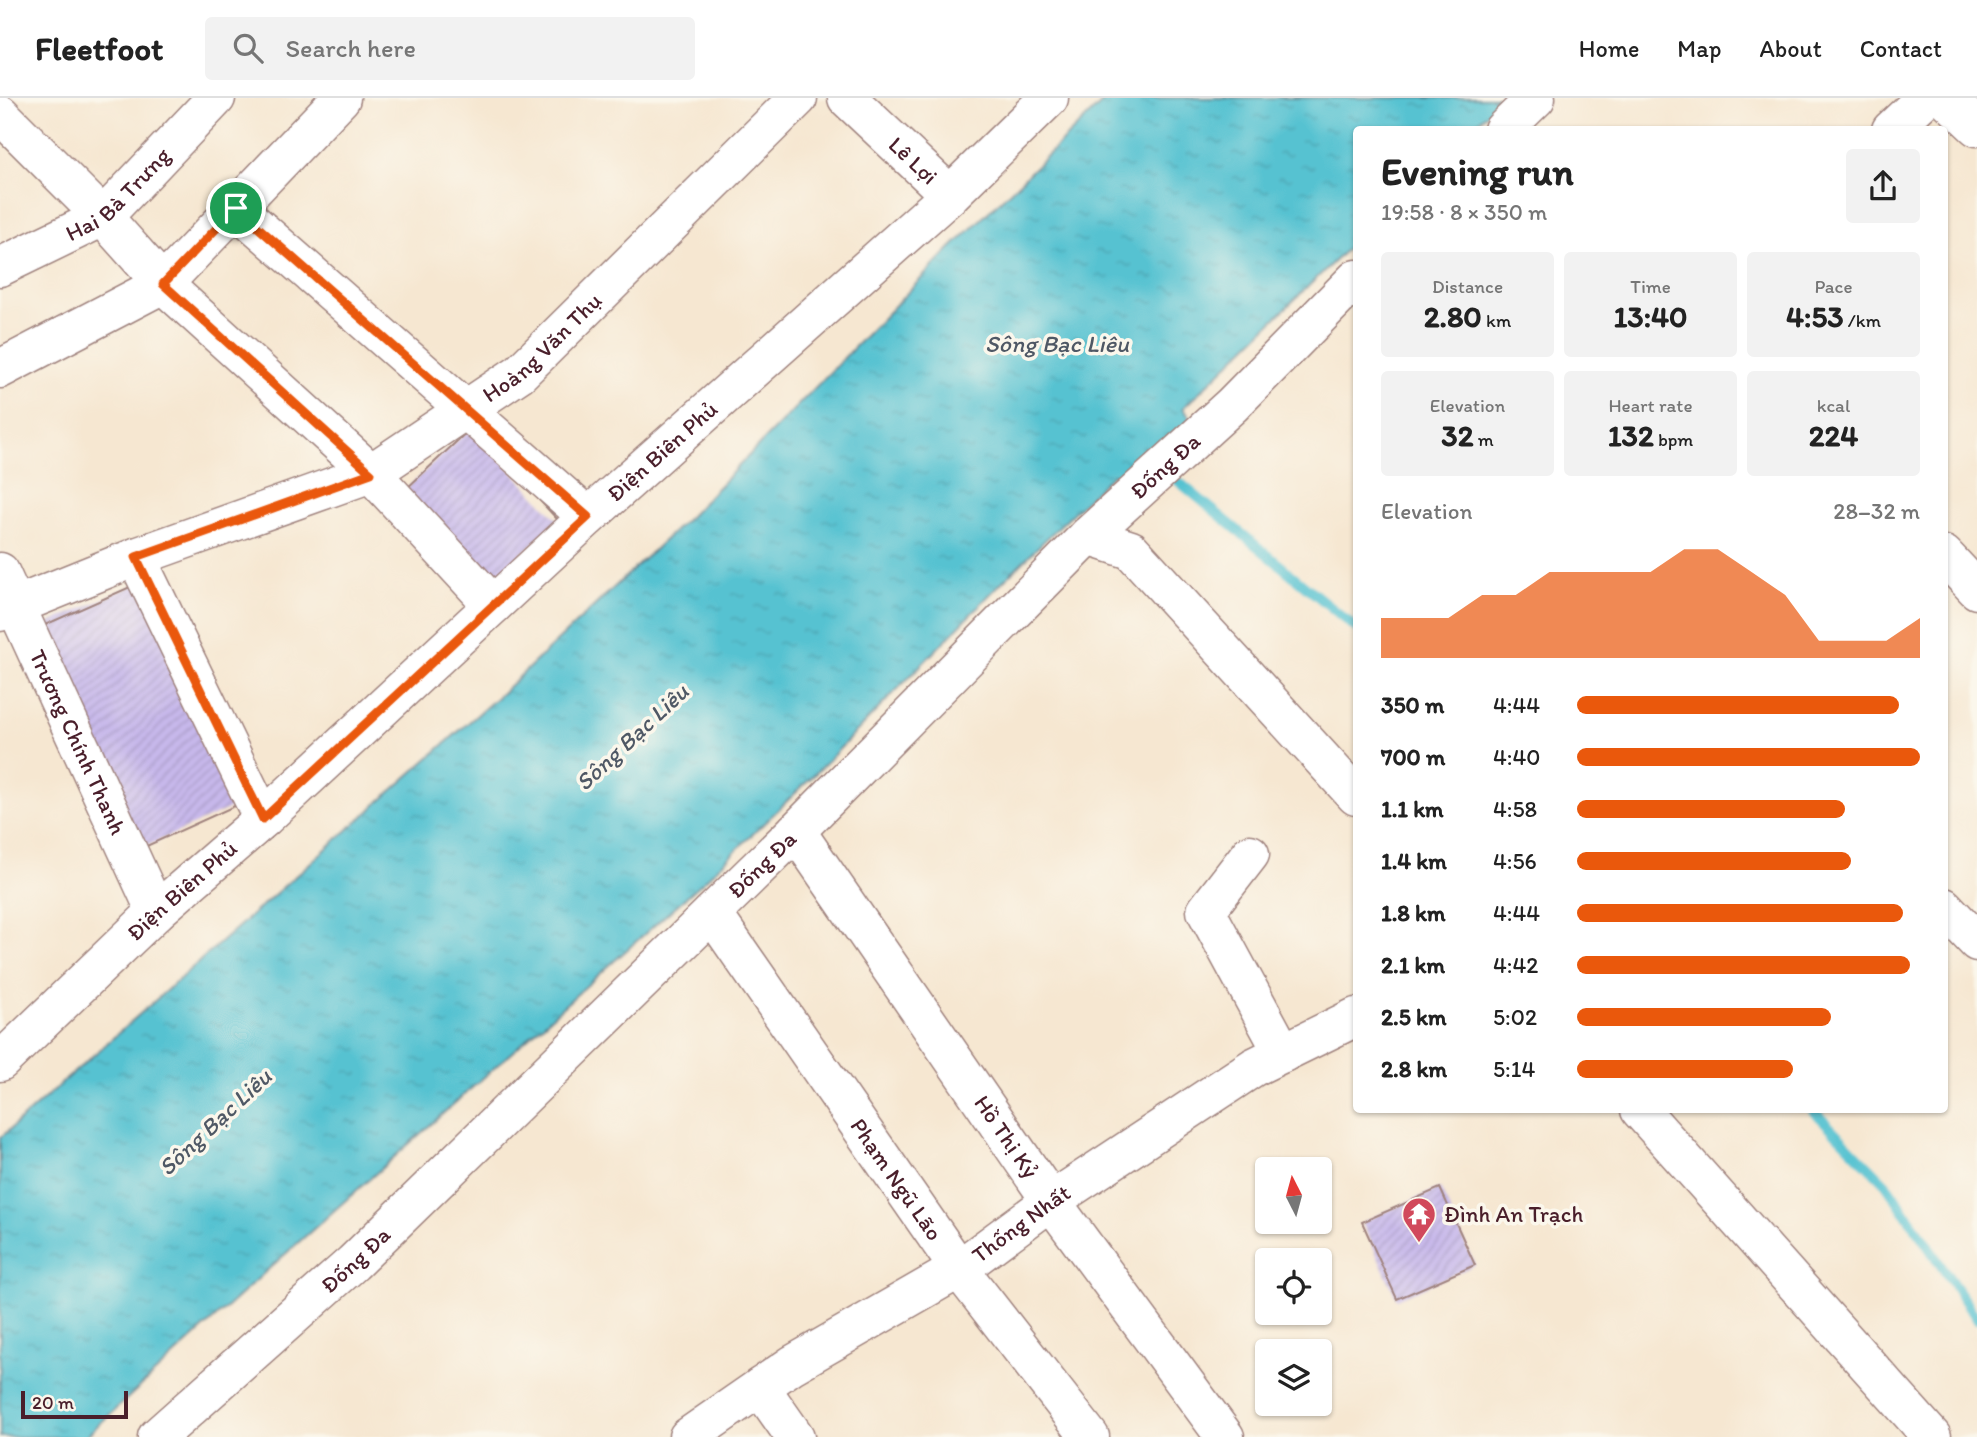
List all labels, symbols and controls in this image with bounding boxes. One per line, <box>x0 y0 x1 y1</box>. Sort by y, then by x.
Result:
search box <box>205 17 695 80</box>
text: Fleetfoot <box>35 29 163 68</box>
icon: search <box>229 29 267 67</box>
text: Search here <box>285 32 416 64</box>
text: Home <box>1579 34 1639 63</box>
text: Map <box>1677 34 1721 63</box>
text: About <box>1759 34 1822 63</box>
text: Contact <box>1860 34 1942 63</box>
street label: Lê Lợi <box>883 131 944 190</box>
street label: Hai Bà Trưng <box>61 141 176 247</box>
text: Evening run <box>1381 149 1574 195</box>
button: share <box>1846 149 1920 223</box>
pin <box>206 178 266 238</box>
icon: arrive <box>217 189 255 227</box>
text: 19:58 · 8 × 350 m <box>1381 198 1547 226</box>
text: Distance <box>1432 275 1503 298</box>
text: Time <box>1630 275 1671 298</box>
text: Pace <box>1814 275 1853 298</box>
street label: Hoàng Văn Thụ <box>477 286 608 408</box>
text: 2.80 <box>1424 298 1482 335</box>
text: 13:40 <box>1613 298 1688 335</box>
text: 4:53 <box>1786 298 1844 335</box>
text: km <box>1482 309 1511 332</box>
text: /km <box>1844 309 1881 332</box>
water label: Sông Bạc Liêu <box>985 329 1130 358</box>
text: Elevation <box>1430 394 1505 417</box>
text: Heart rate <box>1608 394 1693 417</box>
text: kcal <box>1817 394 1850 417</box>
street label: Điện Biên Phủ <box>601 395 723 507</box>
text: 32 <box>1441 417 1473 454</box>
text: 132 <box>1608 417 1654 454</box>
text: 224 <box>1809 417 1858 454</box>
street label: Đống Đa <box>1124 427 1206 505</box>
text: m <box>1473 428 1494 451</box>
text: bpm <box>1654 428 1693 451</box>
text: Elevation <box>1381 497 1472 525</box>
text: 28–32 m <box>1833 497 1920 525</box>
street label: Trương Chính Thanh <box>23 645 133 839</box>
water label: Sông Bạc Liêu <box>569 676 695 796</box>
text: 350 m <box>1381 691 1444 719</box>
text: 4:44 <box>1493 691 1540 719</box>
text: 700 m <box>1381 743 1445 771</box>
text: 4:40 <box>1493 743 1540 771</box>
text: 1.1 km <box>1381 795 1444 823</box>
text: 4:58 <box>1493 795 1537 823</box>
street label: Đống Đa <box>722 825 802 904</box>
street label: Điện Biên Phủ <box>121 834 243 947</box>
text: 1.4 km <box>1381 847 1447 875</box>
text: 4:56 <box>1493 847 1537 875</box>
text: 1.8 km <box>1381 899 1446 927</box>
text: 4:44 <box>1493 899 1540 927</box>
text: 2.1 km <box>1381 951 1445 979</box>
text: 4:42 <box>1493 951 1538 979</box>
text: 2.5 km <box>1381 1003 1446 1031</box>
text: 5:02 <box>1493 1003 1537 1031</box>
text: 2.8 km <box>1381 1055 1447 1083</box>
text: 5:14 <box>1493 1055 1535 1083</box>
water label: Sông Bạc Liêu <box>152 1061 278 1181</box>
street label: Hồ Thị Kỷ <box>968 1090 1045 1183</box>
street label: Phạm Ngũ Lão <box>845 1113 949 1246</box>
north arrow <box>1255 1157 1332 1234</box>
map controls <box>1255 1157 1332 1416</box>
street label: Thống Nhất <box>966 1178 1076 1269</box>
temple icon: Đình An Trạch <box>1400 1195 1438 1244</box>
place label: Đình An Trạch <box>1444 1200 1584 1228</box>
street label: Đống Đa <box>315 1221 396 1299</box>
button: locate <box>1255 1248 1332 1325</box>
button: layers <box>1255 1339 1332 1416</box>
scale bar <box>21 1388 128 1420</box>
text: 20 m <box>32 1391 74 1414</box>

